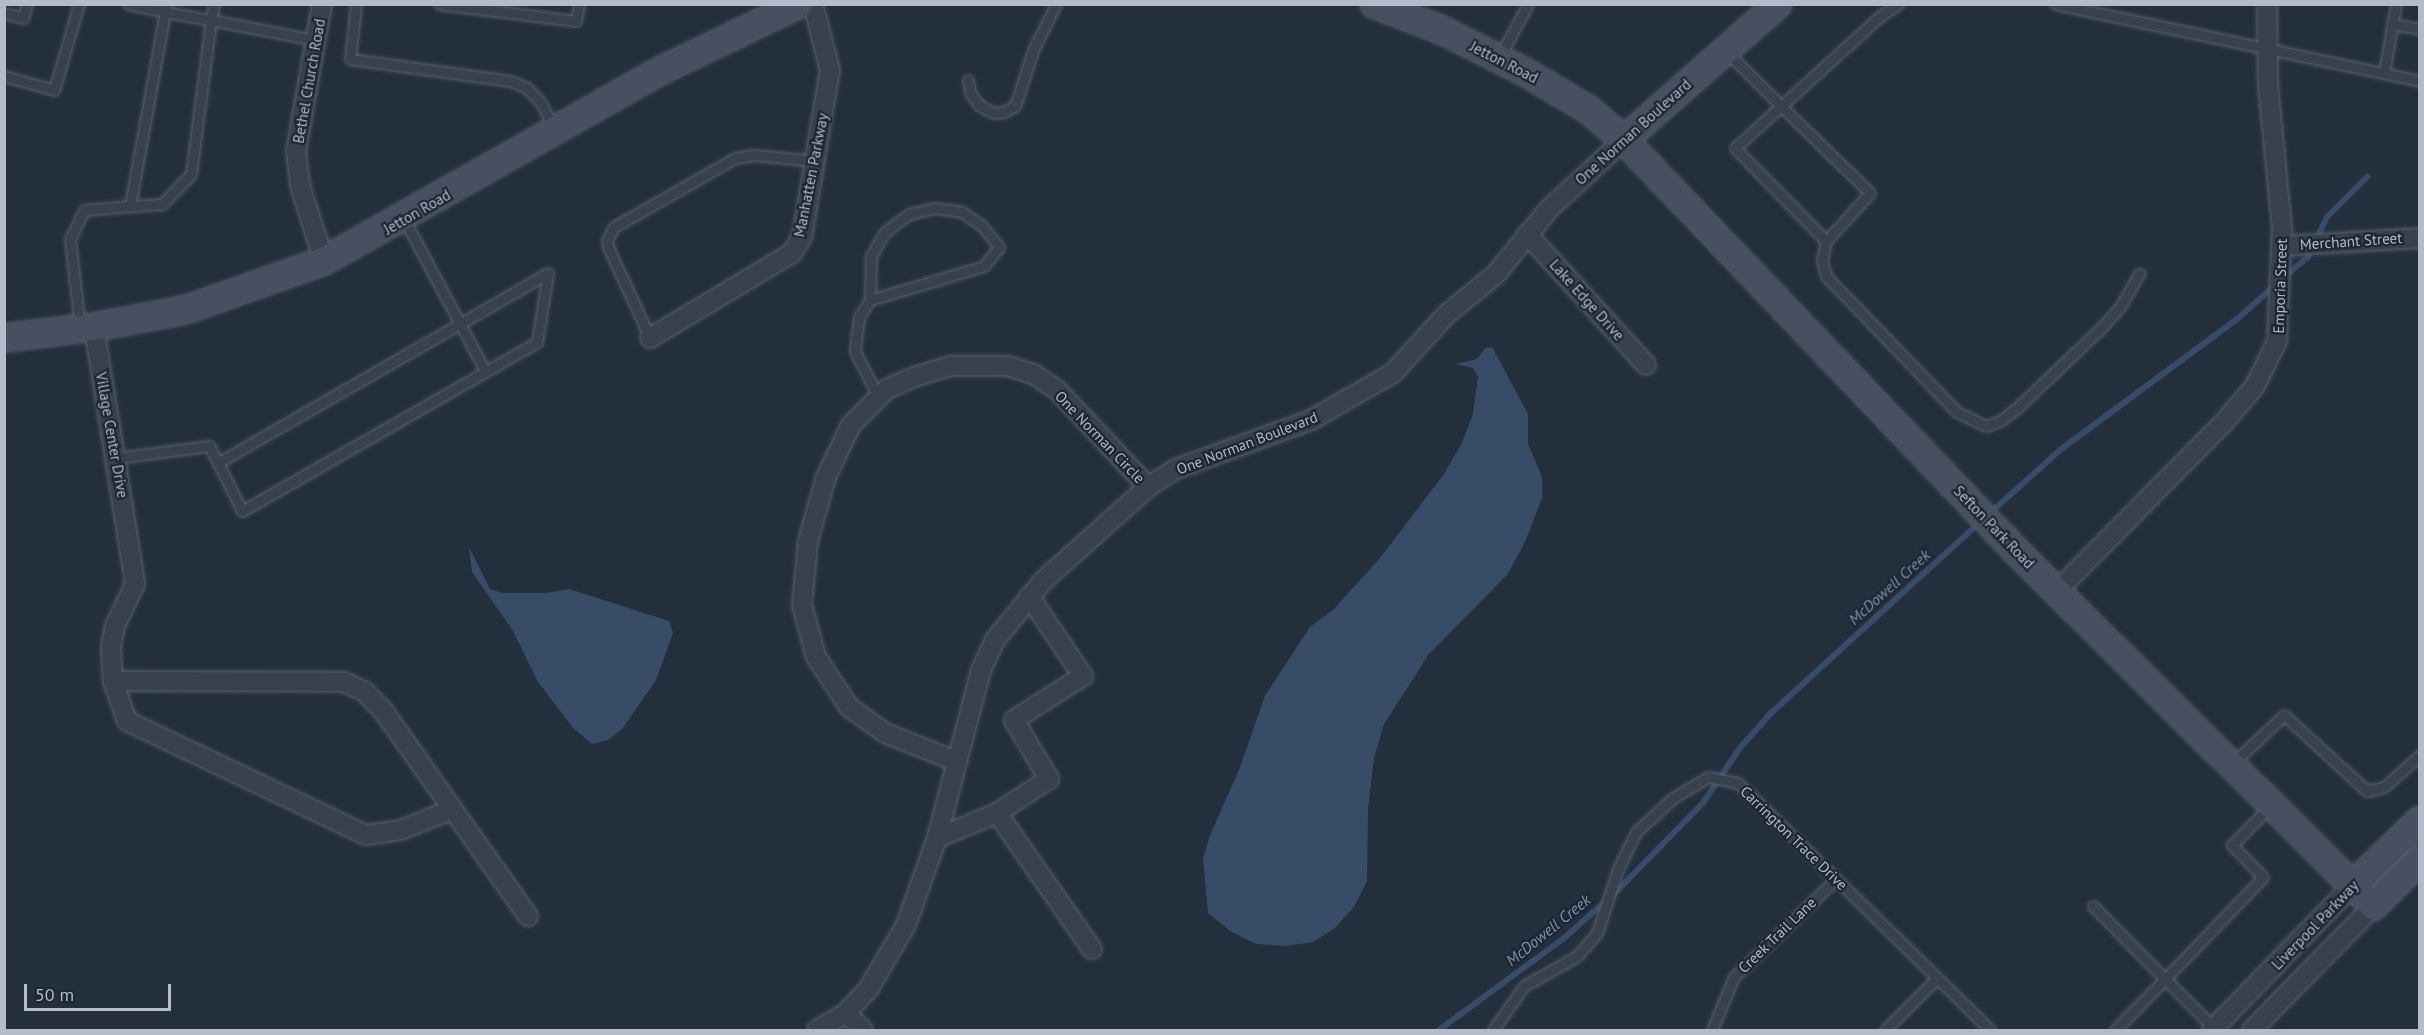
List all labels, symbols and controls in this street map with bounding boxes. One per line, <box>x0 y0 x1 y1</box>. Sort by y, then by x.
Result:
street label: Bethel Church Road <box>289 17 329 145</box>
street label: Jetton Road <box>1467 37 1541 87</box>
street label: One Norman Boulevard <box>1571 75 1695 189</box>
street label: Manhatten Parkway <box>790 111 832 239</box>
street label: Jetton Road <box>380 186 454 238</box>
street label: Merchant Street <box>2299 228 2403 254</box>
street label: Emporia Street <box>2269 238 2291 334</box>
street label: Lake Edge Drive <box>1546 256 1628 344</box>
street label: Village Center Drive <box>92 371 132 499</box>
street label: One Norman Circle <box>1051 387 1149 487</box>
street label: One Norman Boulevard <box>1174 408 1320 478</box>
street label: Sefton Park Road <box>1950 482 2038 572</box>
water label: McDowell Creek <box>1844 545 1934 629</box>
street label: Carrington Trace Drive <box>1737 782 1851 894</box>
street label: Liverpool Parkway <box>2268 877 2362 973</box>
water label: McDowell Creek <box>1502 890 1594 970</box>
street label: Creek Trail Lane <box>1734 893 1820 977</box>
scale bar <box>27 972 174 1010</box>
text: 50 m <box>35 983 74 1006</box>

